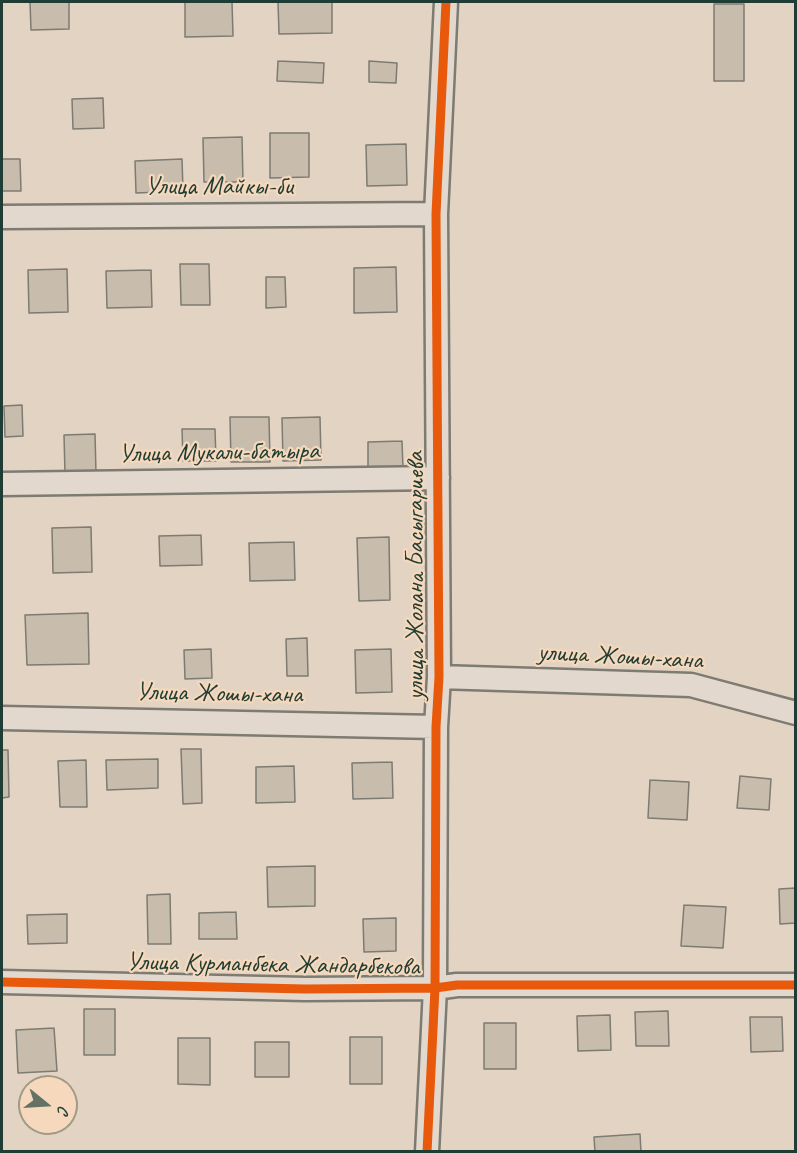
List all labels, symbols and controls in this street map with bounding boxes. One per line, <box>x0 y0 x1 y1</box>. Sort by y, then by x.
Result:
street label: Улица Майкы-би <box>145 171 293 203</box>
street label: Улица Мукали-батыра <box>118 436 320 470</box>
street label: улица Жолана Басыгариева <box>400 452 432 700</box>
street label: улица Жошы-хана <box>537 637 703 677</box>
street label: Улица Жошы-хана <box>135 677 303 711</box>
street label: Улица Курманбека Жандарбекова <box>126 947 420 983</box>
north arrow <box>18 1075 78 1135</box>
text: С <box>52 1103 74 1117</box>

